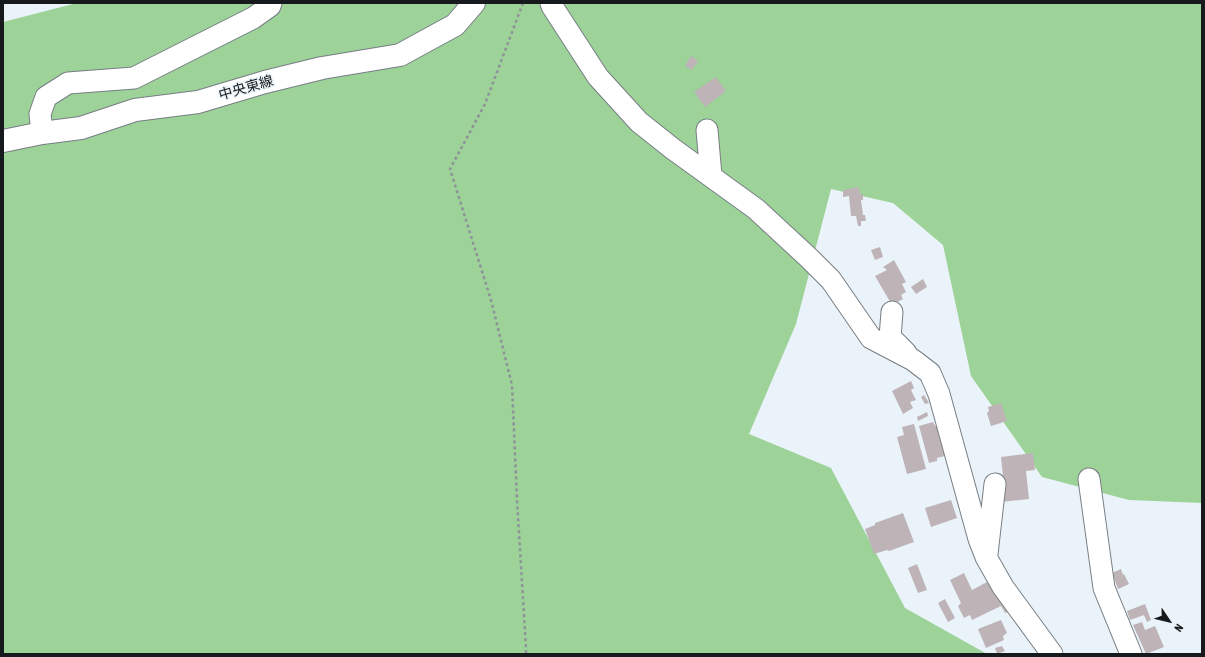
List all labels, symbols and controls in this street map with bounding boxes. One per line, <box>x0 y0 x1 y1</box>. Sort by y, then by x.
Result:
street label: 中央東線 <box>217 72 275 104</box>
north arrow <box>1149 601 1189 641</box>
text: N <box>1172 622 1186 634</box>

